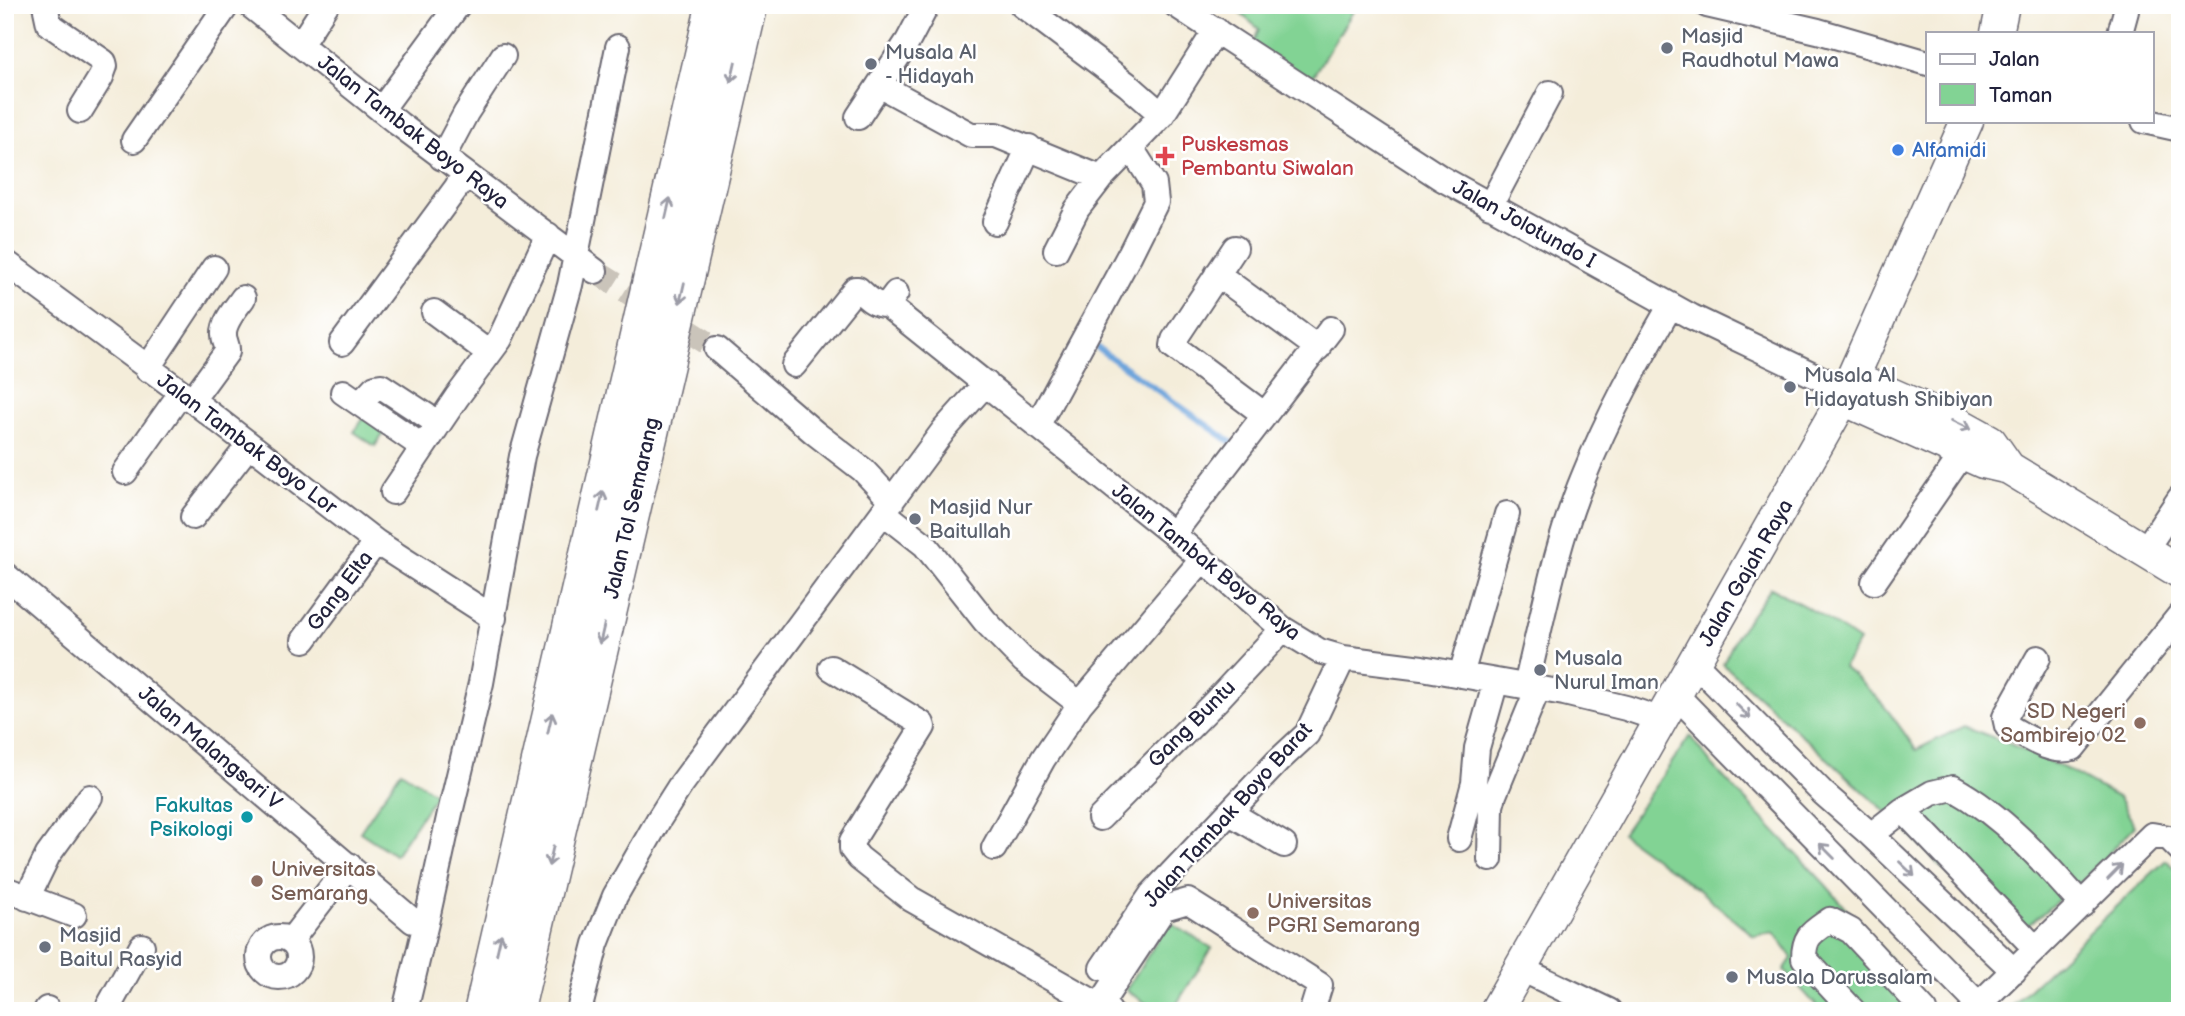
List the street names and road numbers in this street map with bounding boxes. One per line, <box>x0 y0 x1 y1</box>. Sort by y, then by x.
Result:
street label: Jalan Tambak Boyo Raya <box>313 50 513 214</box>
street label: Jalan Jolotundo I <box>1448 174 1600 274</box>
street label: Jalan Tambak Boyo Lor <box>152 368 342 520</box>
street label: Jalan Tol Semarang <box>599 415 665 601</box>
street label: Jalan Tambak Boyo Raya <box>1107 478 1305 646</box>
street label: Jalan Gajah Raya <box>1694 495 1798 651</box>
street label: Gang Elta <box>302 546 378 636</box>
street label: Gang Buntu <box>1143 675 1241 773</box>
street label: Jalan Malangsari V <box>133 681 287 815</box>
street label: Jalan Tambak Boyo Barat <box>1139 717 1318 912</box>

